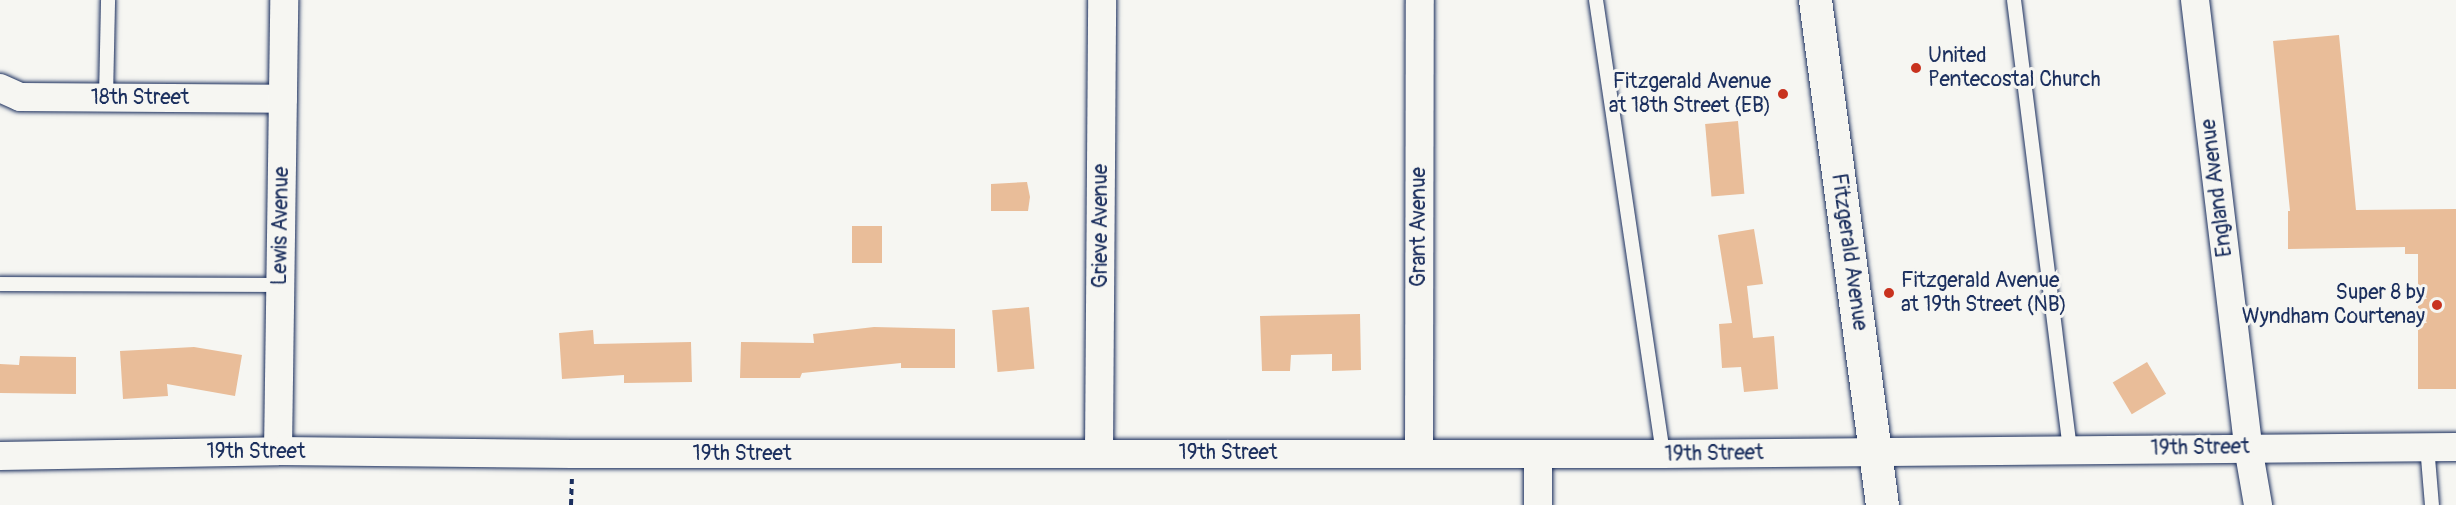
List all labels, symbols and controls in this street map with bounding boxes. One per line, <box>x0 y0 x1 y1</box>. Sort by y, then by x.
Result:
place label: United Pentecostal Church <box>1928 43 2101 93</box>
marker: United Pentecostal Church <box>1909 61 1923 75</box>
place label: Fitzgerald Avenue at 18th Street (EB) <box>1609 69 1771 119</box>
street label: 18th Street <box>91 85 189 111</box>
marker: Fitzgerald Avenue at 18th Street (EB) <box>1776 87 1790 101</box>
street label: England Avenue <box>2196 118 2238 258</box>
street label: Grieve Avenue <box>1088 164 1114 288</box>
street label: Lewis Avenue <box>267 166 295 286</box>
street label: Grant Avenue <box>1406 167 1432 287</box>
street label: Fitzgerald Avenue <box>1826 172 1872 332</box>
place label: Fitzgerald Avenue at 19th Street (NB) <box>1901 268 2067 318</box>
place label: Super 8 by Wyndham Courtenay <box>2242 280 2425 330</box>
marker: Fitzgerald Avenue at 19th Street (NB) <box>1882 286 1896 300</box>
marker: Super 8 by Wyndham Courtenay <box>2430 298 2444 312</box>
street label: 19th Street <box>2150 435 2250 461</box>
street label: 19th Street <box>207 439 305 465</box>
street label: 19th Street <box>1179 440 1277 466</box>
street label: 19th Street <box>693 441 791 467</box>
street label: 19th Street <box>1664 441 1764 467</box>

